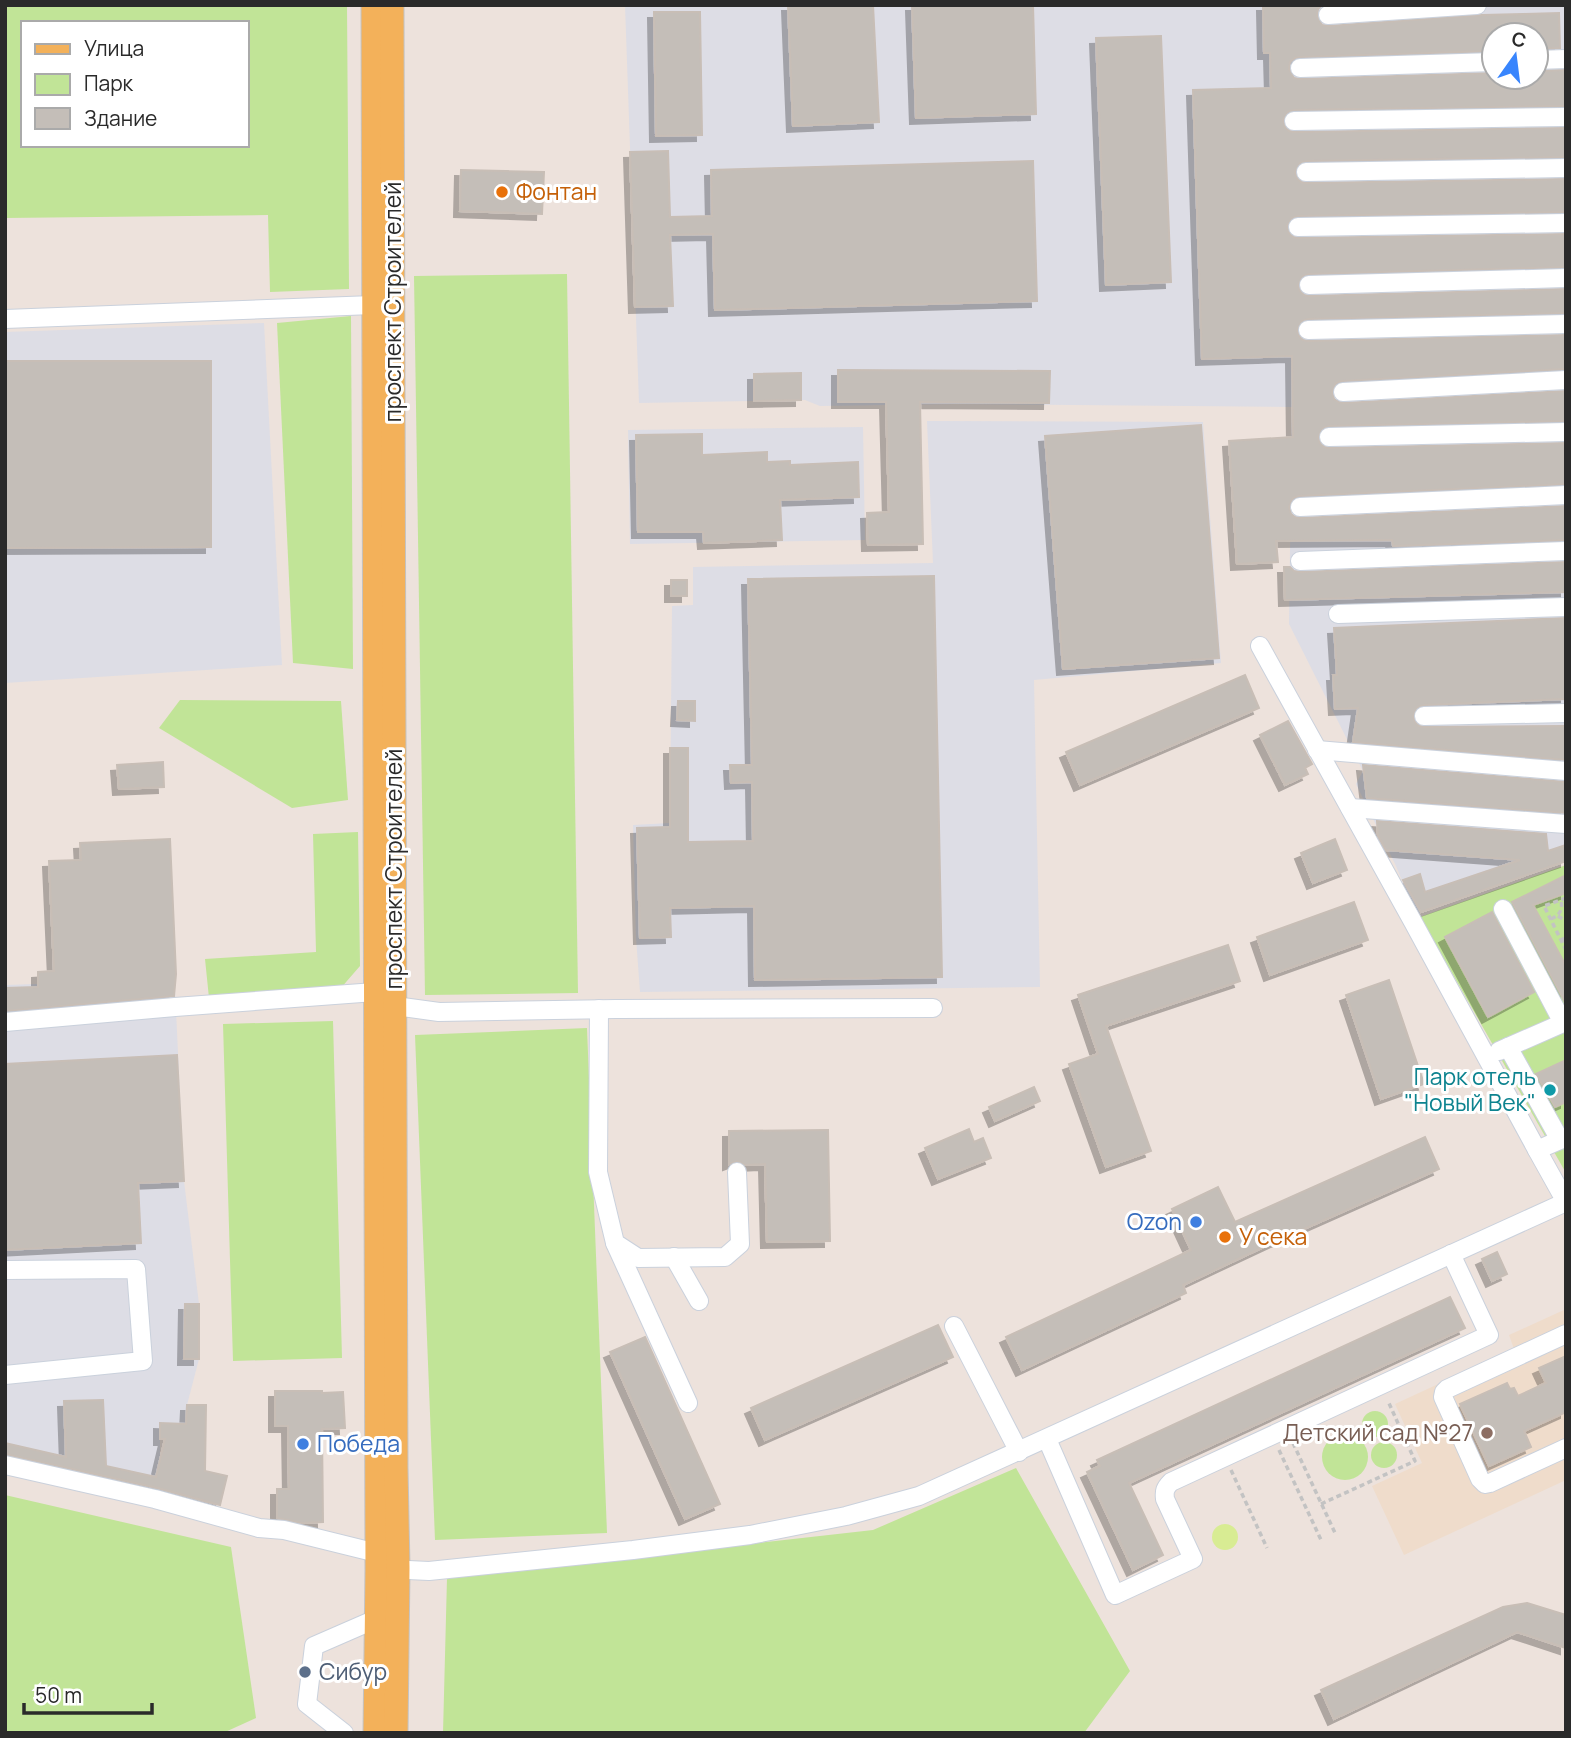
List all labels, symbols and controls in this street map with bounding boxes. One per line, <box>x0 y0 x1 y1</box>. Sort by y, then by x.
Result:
legend <box>21 21 248 147</box>
north arrow <box>1480 21 1550 91</box>
text: С <box>1509 25 1529 54</box>
text: Улица <box>84 34 144 62</box>
text: Парк <box>84 69 134 97</box>
text: Здание <box>84 104 157 132</box>
place label: Фонтан <box>516 175 597 207</box>
street label: проспект Строителей <box>376 182 408 422</box>
marker: Фонтан <box>494 184 510 200</box>
street label: проспект Строителей <box>377 749 409 989</box>
place label: Парк отель "Новый Век" <box>1404 1060 1536 1118</box>
marker: Парк отель "Новый Век" <box>1542 1082 1558 1098</box>
place label: Ozon <box>1127 1205 1182 1237</box>
marker: Ozon <box>1188 1214 1204 1230</box>
place label: У сека <box>1239 1220 1307 1252</box>
marker: У сека <box>1217 1229 1233 1245</box>
place label: Детский сад №27 <box>1283 1416 1473 1448</box>
marker: Детский сад №27 <box>1479 1425 1495 1441</box>
place label: Победа <box>317 1427 400 1459</box>
marker: Победа <box>295 1436 311 1452</box>
place label: Сибур <box>319 1655 387 1687</box>
marker: Сибур <box>297 1664 313 1680</box>
scale bar <box>24 1672 152 1716</box>
text: 50 m <box>35 1681 82 1709</box>

